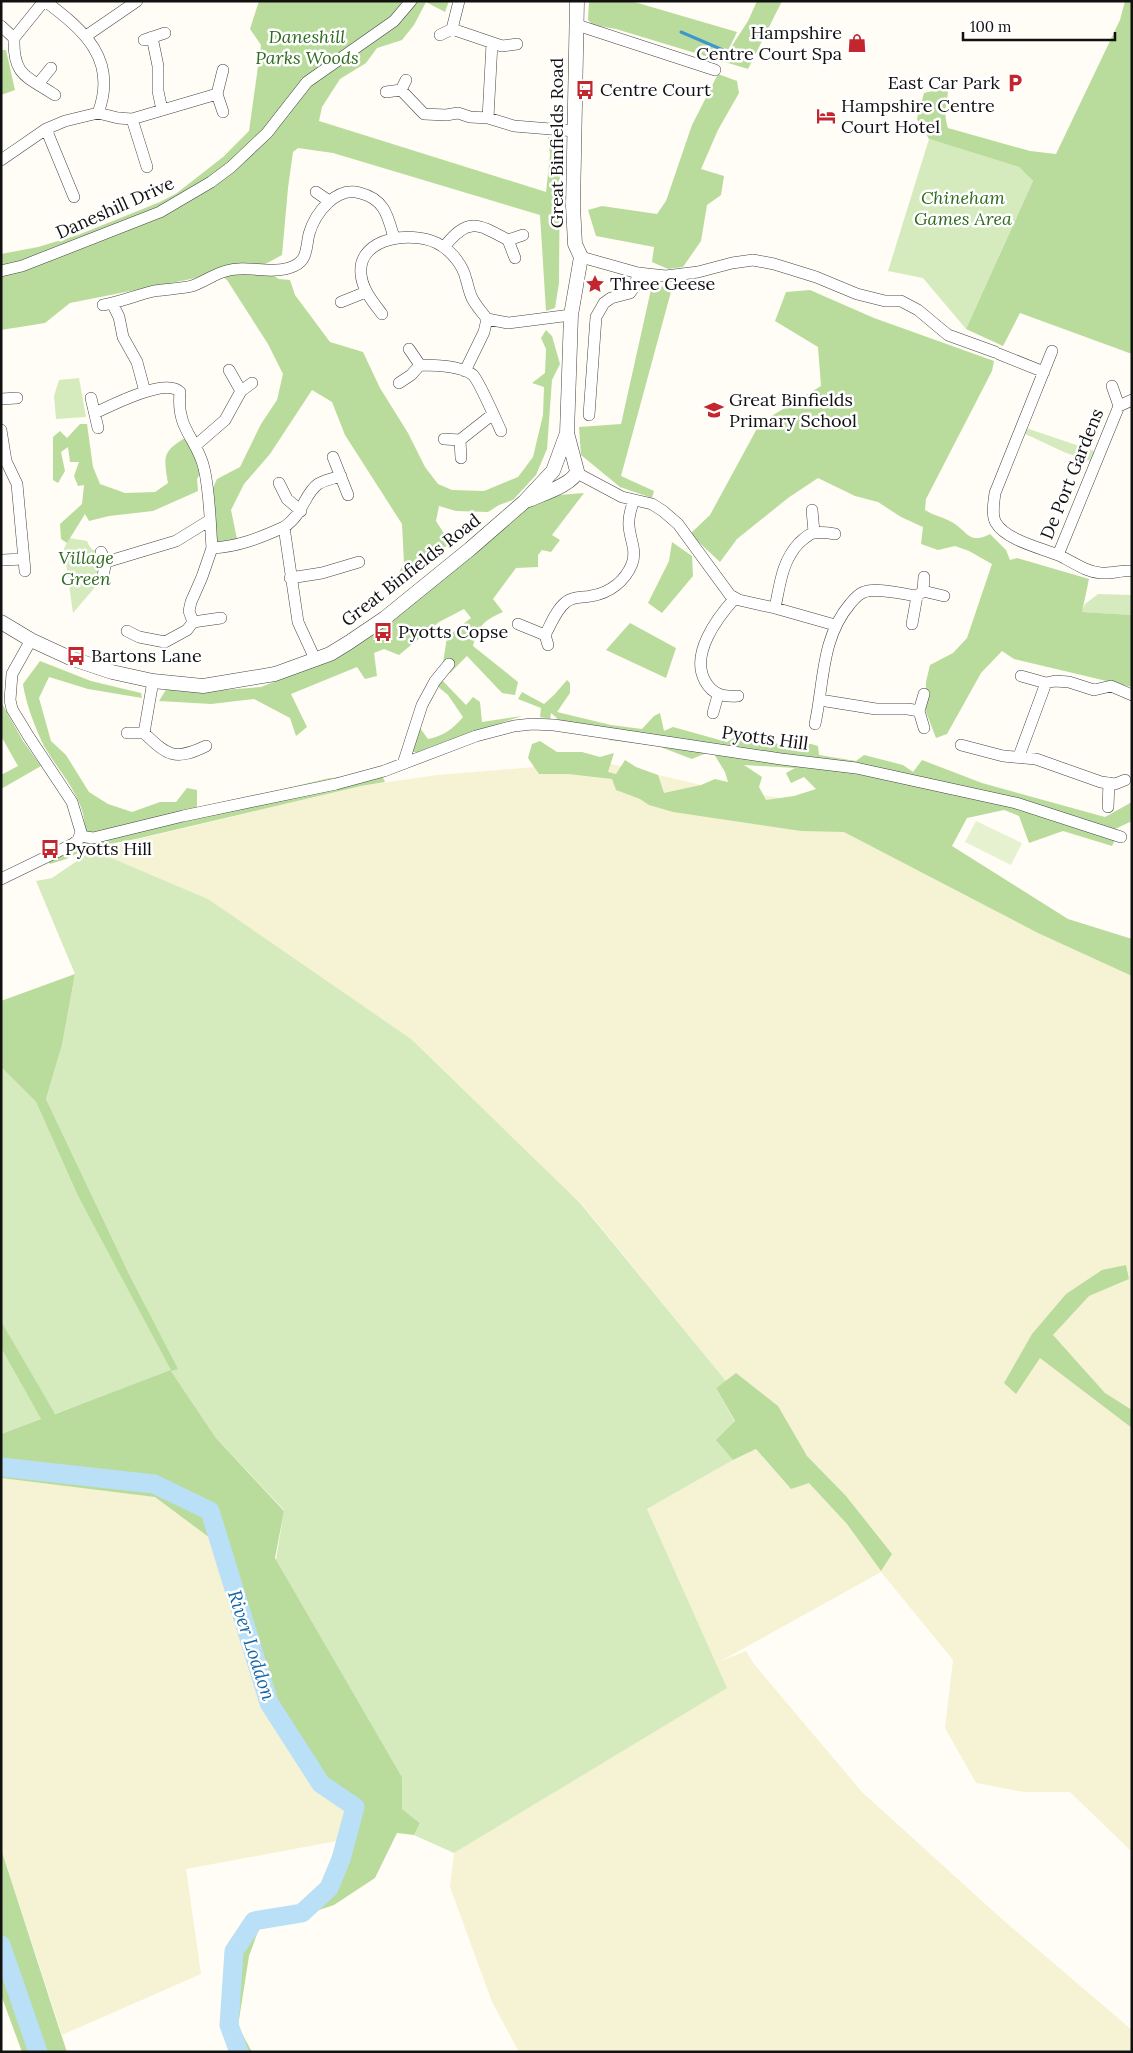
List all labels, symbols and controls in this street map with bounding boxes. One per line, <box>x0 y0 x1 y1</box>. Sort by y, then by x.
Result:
scale bar <box>963 10 1116 42</box>
text: 100 m <box>970 17 1011 36</box>
place label: Hampshire Centre Court Spa <box>696 21 842 65</box>
park label: Daneshill Parks Woods <box>255 25 359 69</box>
shop icon: Hampshire Centre Court Spa <box>846 32 868 54</box>
street label: Great Binfields Road <box>545 58 568 228</box>
place label: East Car Park <box>888 71 1000 94</box>
parking icon: East Car Park <box>1004 72 1026 94</box>
place label: Centre Court <box>600 78 711 101</box>
bus stop icon: Centre Court <box>574 79 596 101</box>
place label: Hampshire Centre Court Hotel <box>841 94 995 138</box>
hotel icon: Hampshire Centre Court Hotel <box>815 105 837 127</box>
street label: Daneshill Drive <box>52 171 178 244</box>
park label: Chineham Games Area <box>914 186 1012 230</box>
place label: Three Geese <box>610 272 716 295</box>
place icon: Three Geese <box>584 273 606 295</box>
place label: Great Binfields Primary School <box>729 388 857 432</box>
school or university icon: Great Binfields Primary School <box>703 399 725 421</box>
street label: De Port Gardens <box>1035 405 1108 543</box>
street label: Great Binfields Road <box>336 508 485 631</box>
park label: Village Green <box>58 546 114 590</box>
place label: Pyotts Copse <box>398 620 508 643</box>
bus stop icon: Pyotts Copse <box>372 621 394 643</box>
place label: Bartons Lane <box>91 644 202 667</box>
bus stop icon: Bartons Lane <box>65 645 87 667</box>
street label: Pyotts Hill <box>720 720 810 755</box>
place label: Pyotts Hill <box>65 837 152 860</box>
bus stop icon: Pyotts Hill <box>39 838 61 860</box>
water label: River Loddon <box>223 1587 281 1703</box>

